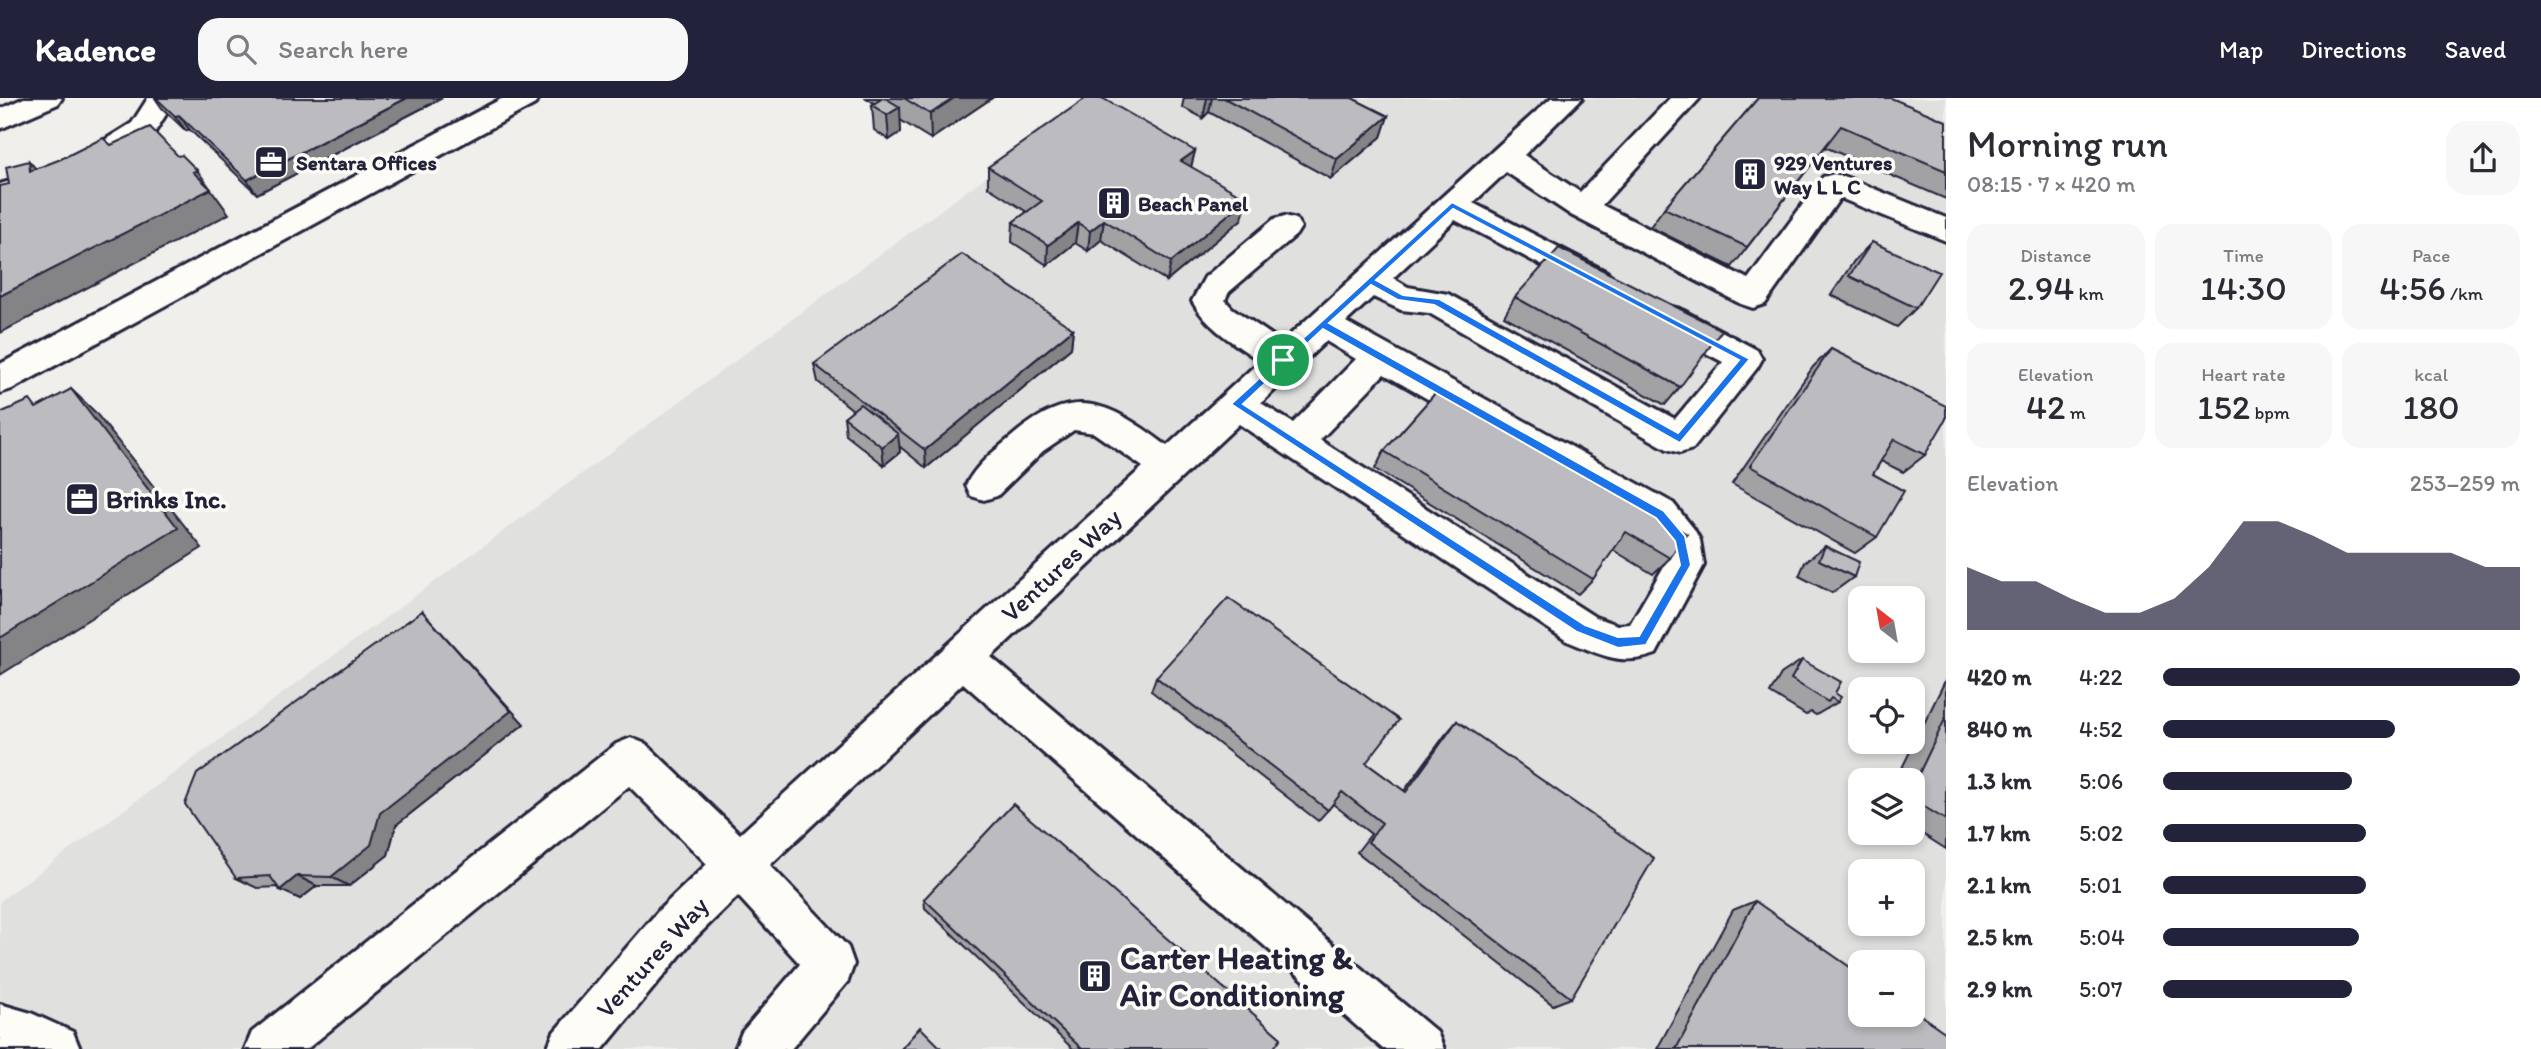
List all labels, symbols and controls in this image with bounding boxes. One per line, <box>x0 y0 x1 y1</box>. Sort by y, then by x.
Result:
search box <box>198 18 688 81</box>
text: Kadence <box>35 30 156 69</box>
icon: search <box>222 30 260 68</box>
text: Search here <box>278 33 409 65</box>
text: Map <box>2219 35 2263 64</box>
text: Directions <box>2301 35 2407 64</box>
text: Saved <box>2445 35 2506 64</box>
text: Morning run <box>1967 121 2168 167</box>
button: share <box>2446 121 2520 195</box>
office icon: Sentara Offices <box>252 143 290 181</box>
place label: Sentara Offices <box>296 150 437 175</box>
place label: 929 Ventures Way L L C <box>1774 150 1892 200</box>
building icon: 929 Ventures Way L L C <box>1731 155 1769 193</box>
text: 08:15 · 7 × 420 m <box>1967 170 2136 198</box>
building icon: Beach Panel <box>1095 184 1133 222</box>
place label: Beach Panel <box>1138 191 1249 216</box>
text: Distance <box>2020 244 2091 267</box>
text: Time <box>2223 244 2264 267</box>
text: Pace <box>2412 244 2450 267</box>
text: 2.94 <box>2008 267 2074 309</box>
text: 14:30 <box>2200 267 2287 309</box>
text: 4:56 <box>2379 267 2446 309</box>
text: km <box>2074 282 2104 305</box>
text: /km <box>2446 282 2483 305</box>
pin <box>1253 330 1313 390</box>
icon: arrive <box>1264 341 1302 379</box>
text: Elevation <box>2018 363 2094 386</box>
text: Heart rate <box>2201 363 2286 386</box>
text: kcal <box>2414 363 2448 386</box>
text: 42 <box>2026 386 2065 428</box>
text: 152 <box>2197 386 2250 428</box>
text: 180 <box>2403 386 2460 428</box>
text: m <box>2065 401 2086 424</box>
text: bpm <box>2250 401 2290 424</box>
text: Elevation <box>1967 469 2058 497</box>
text: 253–259 m <box>2410 469 2520 497</box>
office icon: Brinks Inc. <box>63 480 101 518</box>
place label: Brinks Inc. <box>106 483 227 515</box>
street label: Ventures Way <box>994 501 1128 629</box>
north arrow <box>1848 586 1925 663</box>
map controls <box>1848 586 1925 1027</box>
text: 420 m <box>1967 663 2032 691</box>
text: 4:22 <box>2079 663 2123 691</box>
button: locate <box>1848 677 1925 754</box>
text: 840 m <box>1967 715 2032 743</box>
text: 4:52 <box>2079 715 2123 743</box>
text: 1.3 km <box>1967 767 2031 795</box>
text: 5:06 <box>2079 767 2123 795</box>
button: layers <box>1848 768 1925 845</box>
text: 1.7 km <box>1967 819 2030 847</box>
text: 5:02 <box>2079 819 2123 847</box>
button: + <box>1848 859 1925 936</box>
text: 2.1 km <box>1967 871 2031 899</box>
text: 5:01 <box>2079 871 2122 899</box>
street label: Ventures Way <box>589 890 715 1024</box>
text: 2.5 km <box>1967 923 2032 951</box>
text: 5:04 <box>2079 923 2125 951</box>
place label: Carter Heating & Air Conditioning <box>1119 939 1353 1014</box>
button: − <box>1848 950 1925 1027</box>
building icon: Carter Heating & Air Conditioning <box>1076 957 1114 995</box>
text: 2.9 km <box>1967 975 2032 1003</box>
text: 5:07 <box>2079 975 2122 1003</box>

